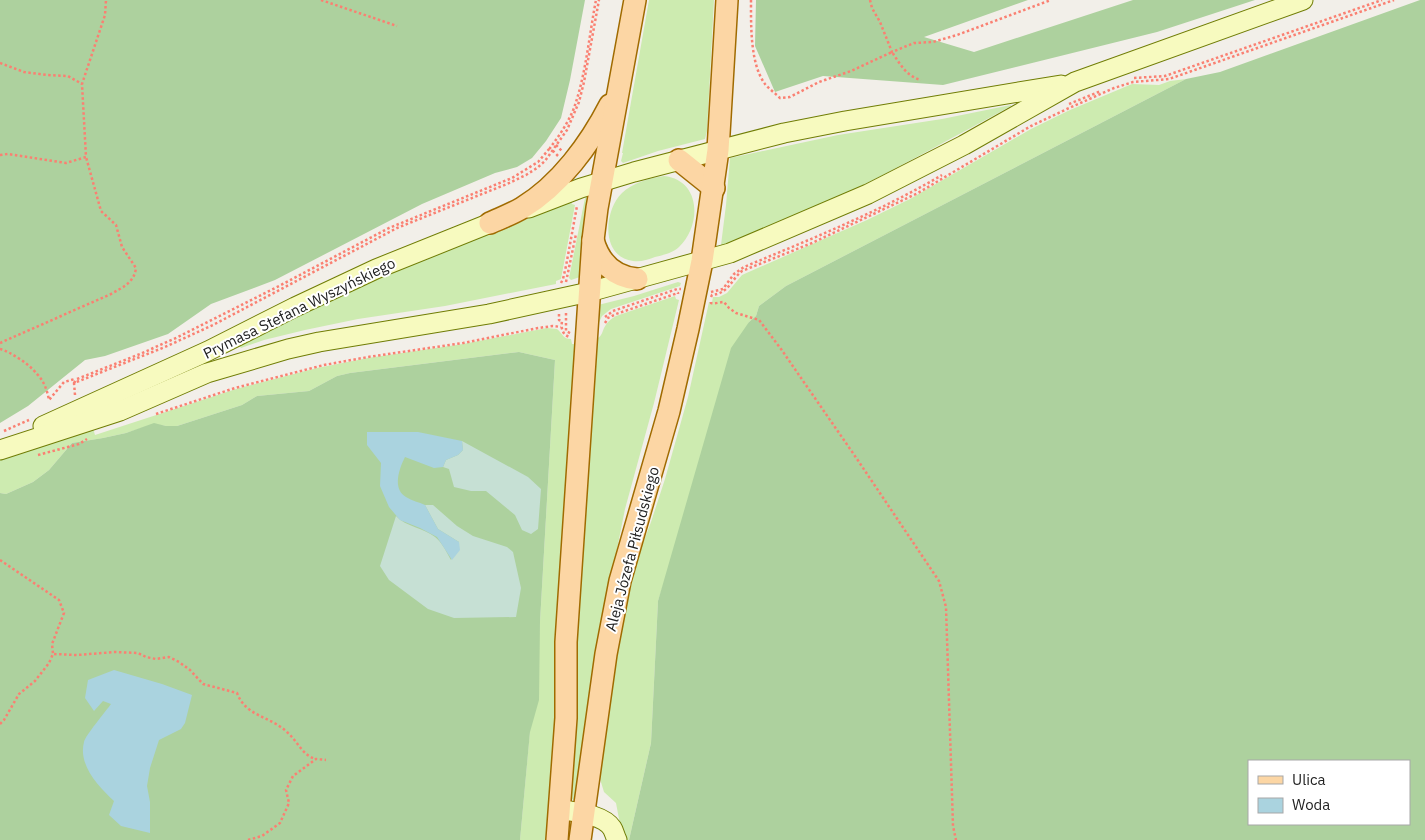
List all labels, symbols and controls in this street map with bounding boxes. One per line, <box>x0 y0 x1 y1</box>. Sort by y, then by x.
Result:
street label: Prymasa Stefana Wyszyńskiego <box>200 253 398 363</box>
street label: Aleja Józefa Piłsudskiego <box>601 465 663 633</box>
legend <box>1248 760 1410 825</box>
text: Ulica <box>1292 770 1326 789</box>
text: Woda <box>1292 795 1330 814</box>

